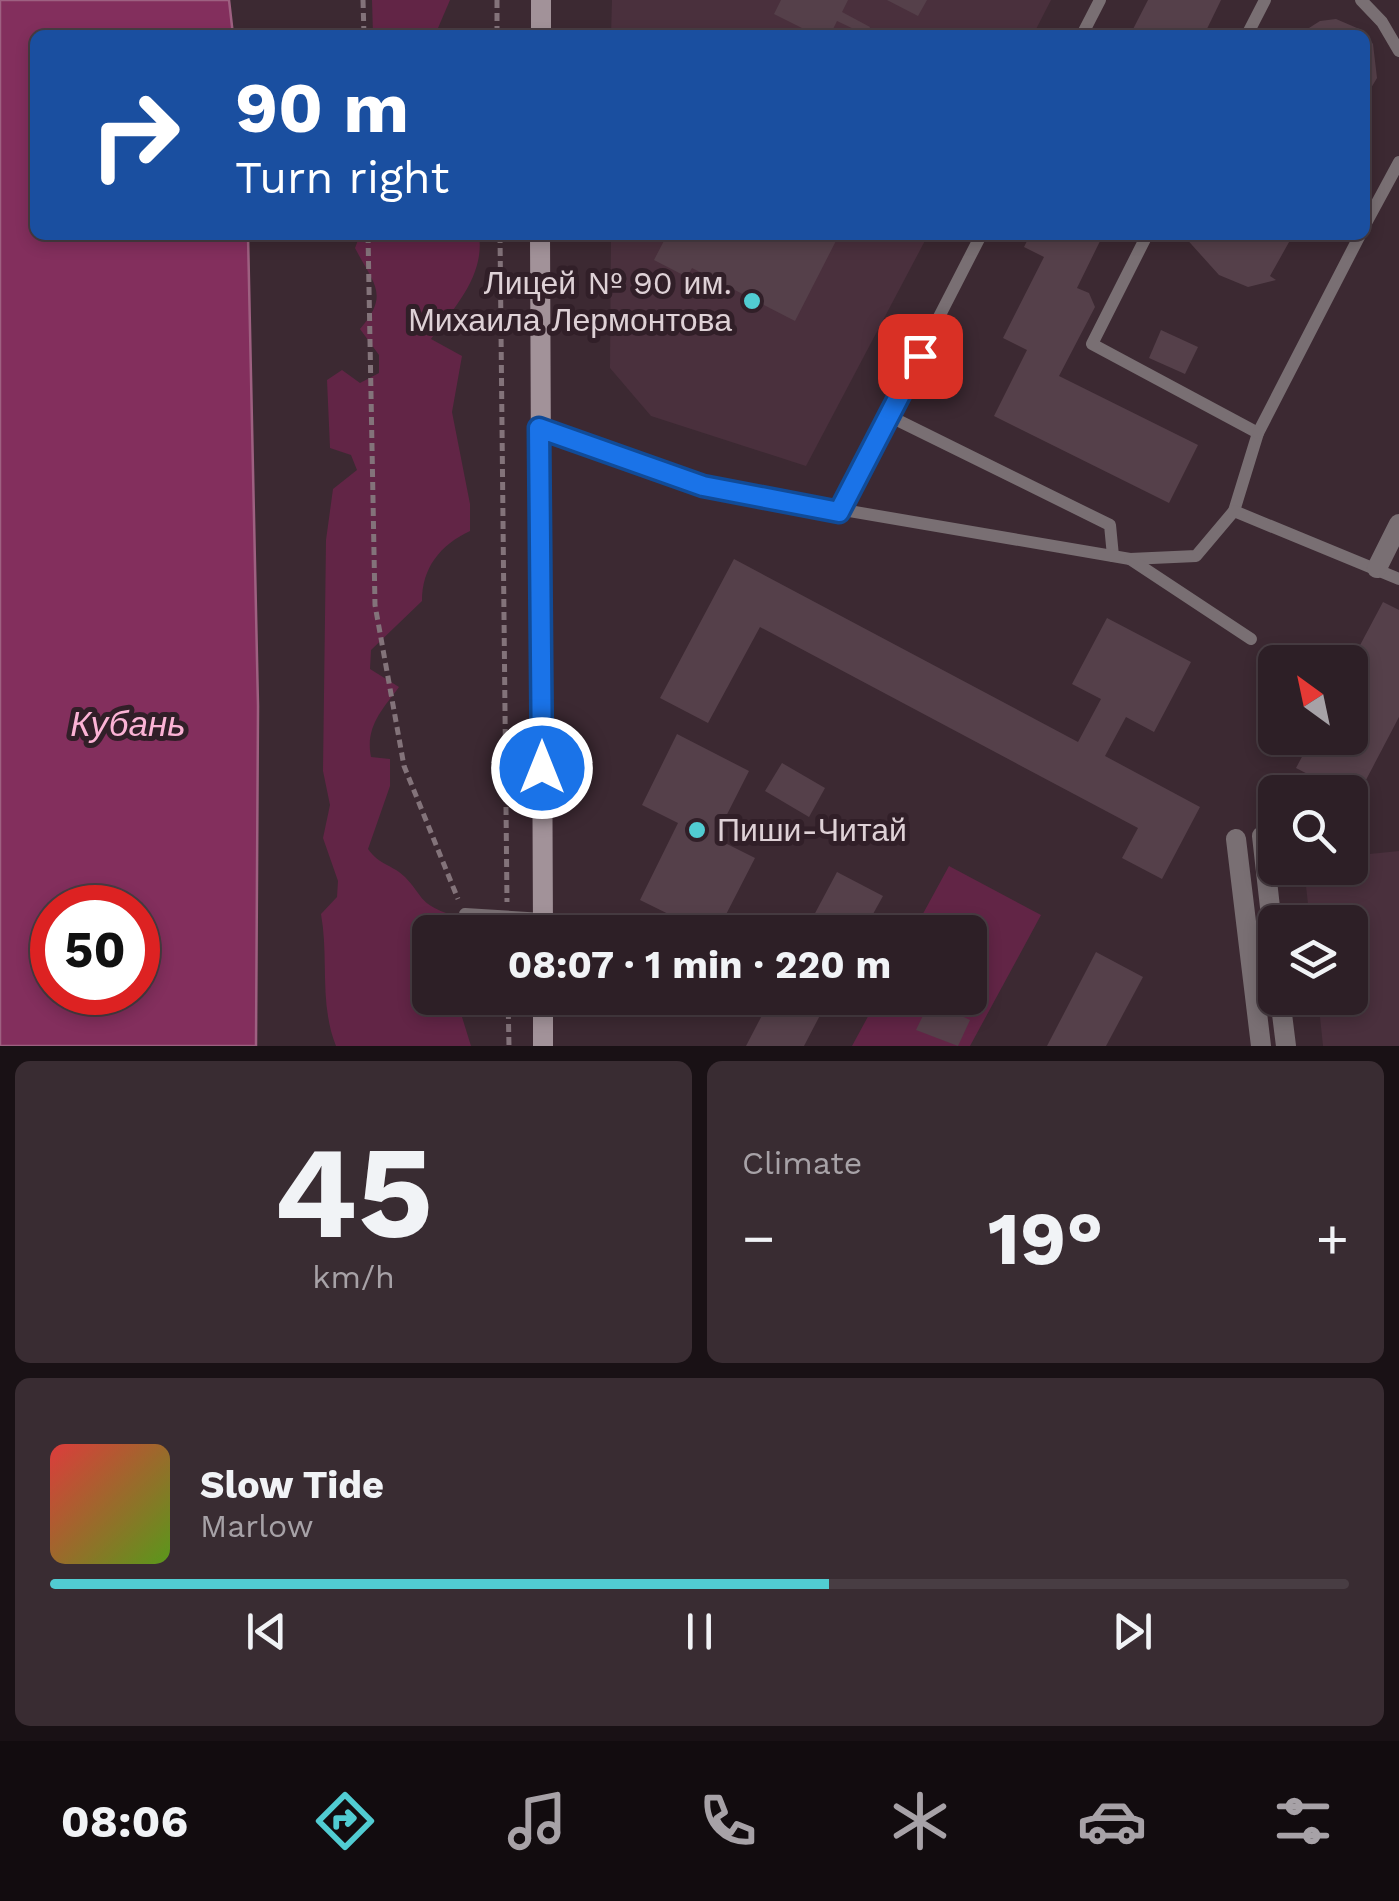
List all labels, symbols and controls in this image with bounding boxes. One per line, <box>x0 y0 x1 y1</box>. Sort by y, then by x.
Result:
text: 90 m <box>235 67 409 149</box>
icon: right <box>70 70 200 200</box>
text: Turn right <box>235 151 449 204</box>
place label: Лицей № 90 им. Михаила Лермонтова <box>408 264 732 339</box>
marker: Лицей № 90 им. Михаила Лермонтова <box>741 290 763 312</box>
pin <box>878 314 963 399</box>
icon: arrive <box>893 329 948 384</box>
north arrow <box>1258 645 1368 755</box>
map controls <box>1258 645 1368 1015</box>
water label: Кубань <box>70 703 186 745</box>
position arrow <box>490 716 594 820</box>
button: search <box>1258 775 1368 885</box>
place label: Пиши-Читай <box>717 811 907 849</box>
marker: Пиши-Читай <box>686 819 708 841</box>
speed limit sign: 50 <box>30 885 160 1015</box>
button: layers <box>1258 905 1368 1015</box>
text: 08:07 · 1 min · 220 m <box>508 943 891 987</box>
text: 45 <box>274 1116 433 1269</box>
text: Climate <box>742 1144 862 1182</box>
text: 19° <box>988 1194 1103 1282</box>
text: − <box>742 1206 775 1270</box>
text: + <box>1316 1206 1349 1270</box>
text: km/h <box>312 1258 395 1296</box>
text: Slow Tide <box>200 1463 384 1507</box>
text: Marlow <box>200 1507 314 1545</box>
icon: previous <box>239 1604 294 1659</box>
icon: pause <box>672 1604 727 1659</box>
icon: next <box>1105 1604 1160 1659</box>
icon: directions <box>310 1786 380 1856</box>
icon: music <box>502 1786 572 1856</box>
icon: phone <box>693 1786 763 1856</box>
icon: climate <box>885 1786 955 1856</box>
icon: car <box>1077 1786 1147 1856</box>
icon: filters <box>1268 1786 1338 1856</box>
text: 08:06 <box>61 1795 188 1848</box>

